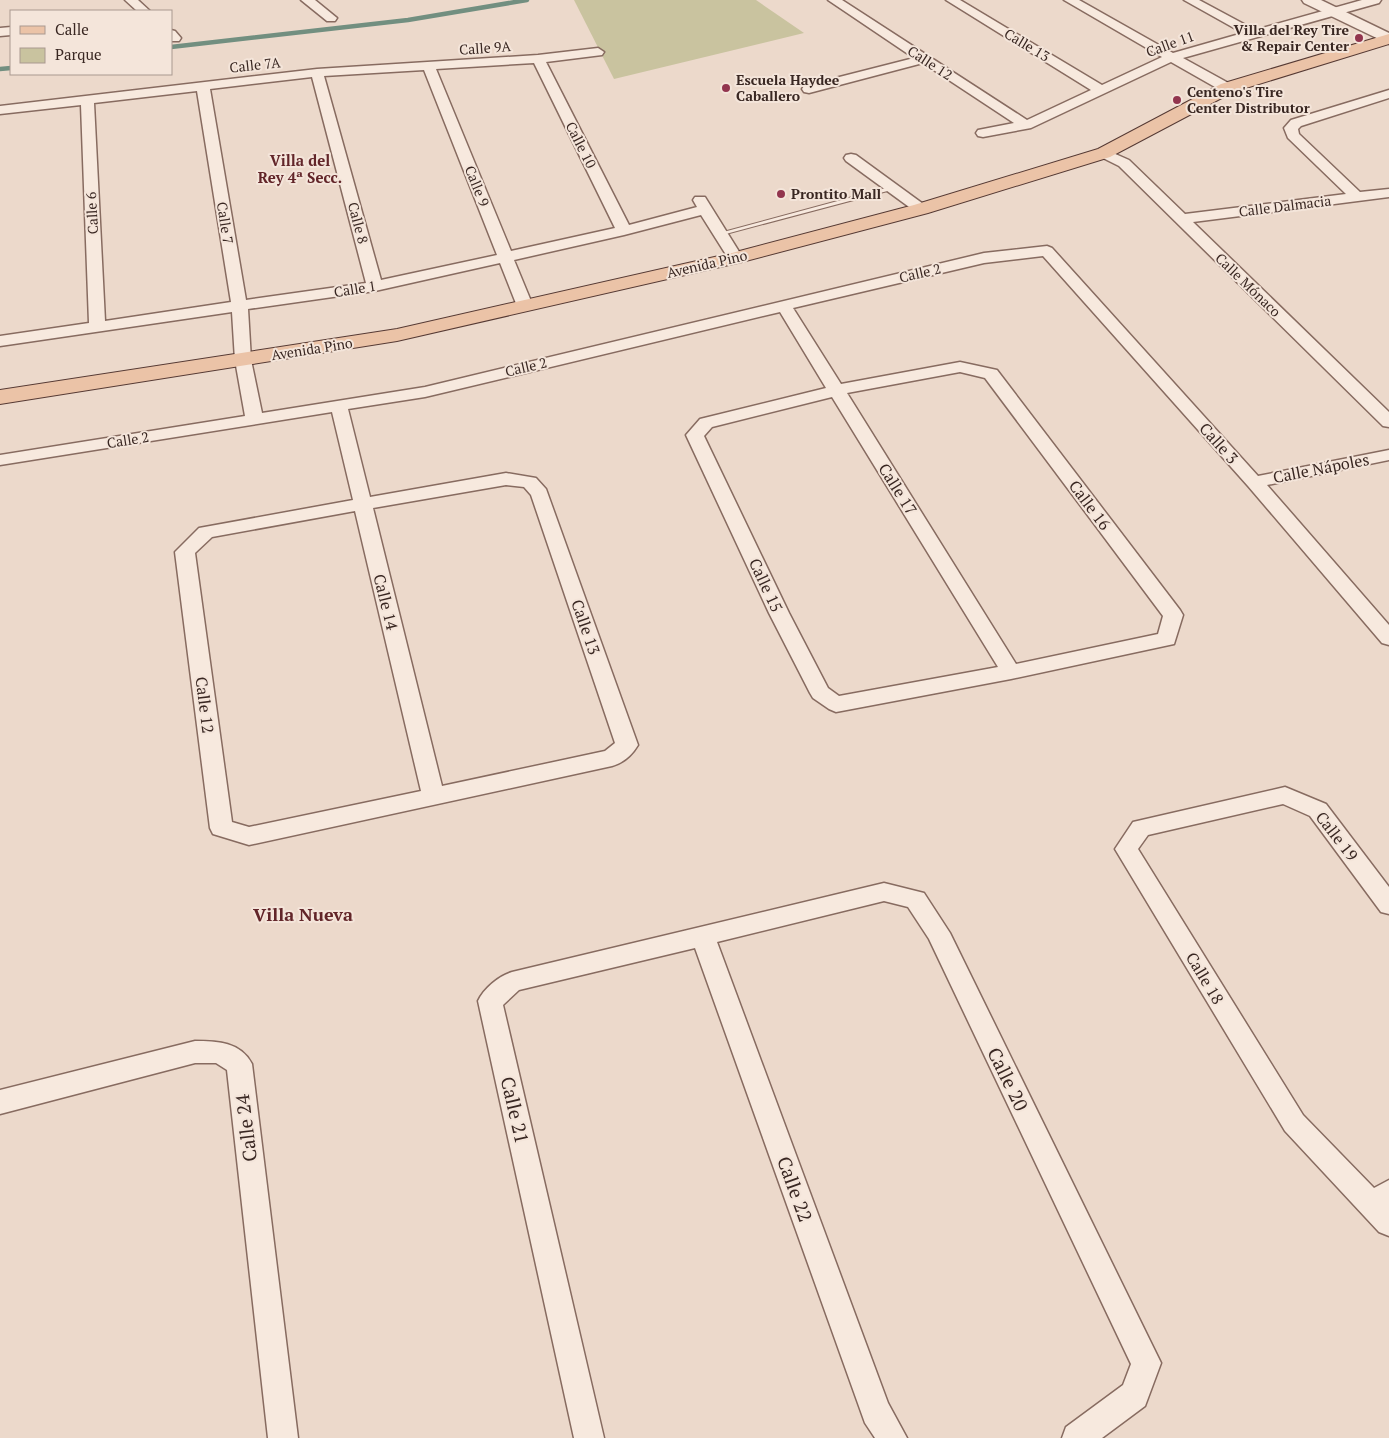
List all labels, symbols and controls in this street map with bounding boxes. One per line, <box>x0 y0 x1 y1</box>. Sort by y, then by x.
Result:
legend <box>10 10 172 75</box>
text: Calle <box>55 19 89 39</box>
place label: Villa del Rey Tire & Repair Center <box>1233 20 1349 55</box>
street label: Calle 13 <box>1001 24 1054 66</box>
street label: Calle 11 <box>1143 26 1197 61</box>
marker: Villa del Rey Tire & Repair Center <box>1353 32 1365 44</box>
street label: Calle 9A <box>458 36 512 59</box>
street label: Calle 12 <box>904 41 956 84</box>
text: Parque <box>55 44 102 64</box>
street label: Calle 7A <box>229 52 282 77</box>
place label: Escuela Haydee Caballero <box>736 70 840 105</box>
marker: Escuela Haydee Caballero <box>720 82 732 94</box>
place label: Centeno's Tire Center Distributor <box>1187 82 1310 117</box>
marker: Centeno's Tire Center Distributor <box>1171 94 1183 106</box>
street label: Calle 10 <box>562 118 601 171</box>
district label: Villa del Rey 4ª Secc. <box>258 150 342 187</box>
street label: Calle 9 <box>461 163 494 209</box>
place label: Prontito Mall <box>791 184 882 203</box>
marker: Prontito Mall <box>775 188 787 200</box>
street label: Calle Dalmacia <box>1238 190 1332 221</box>
street label: Calle 6 <box>81 191 102 235</box>
street label: Calle 7 <box>213 200 238 245</box>
street label: Calle 8 <box>344 200 373 246</box>
street label: Avenida Pino <box>665 245 749 282</box>
street label: Calle Mónaco <box>1211 249 1285 321</box>
street label: Calle 2 <box>897 258 943 287</box>
street label: Calle 1 <box>332 276 377 301</box>
street label: Avenida Pino <box>270 333 354 364</box>
street label: Calle 2 <box>503 352 549 381</box>
street label: Calle 3 <box>1195 418 1243 468</box>
street label: Calle 2 <box>105 427 150 452</box>
street label: Calle Nápoles <box>1271 448 1371 488</box>
street label: Calle 17 <box>874 459 922 519</box>
street label: Calle 16 <box>1064 476 1116 535</box>
street label: Calle 15 <box>744 555 788 615</box>
street label: Calle 14 <box>368 572 404 633</box>
street label: Calle 13 <box>566 596 606 658</box>
street label: Calle 12 <box>191 675 219 735</box>
street label: Calle 19 <box>1311 807 1363 865</box>
district label: Villa Nueva <box>253 902 353 926</box>
street label: Calle 18 <box>1181 948 1229 1008</box>
street label: Calle 20 <box>982 1043 1035 1115</box>
street label: Calle 21 <box>496 1074 535 1146</box>
street label: Calle 24 <box>229 1092 262 1163</box>
street label: Calle 22 <box>772 1153 819 1225</box>

